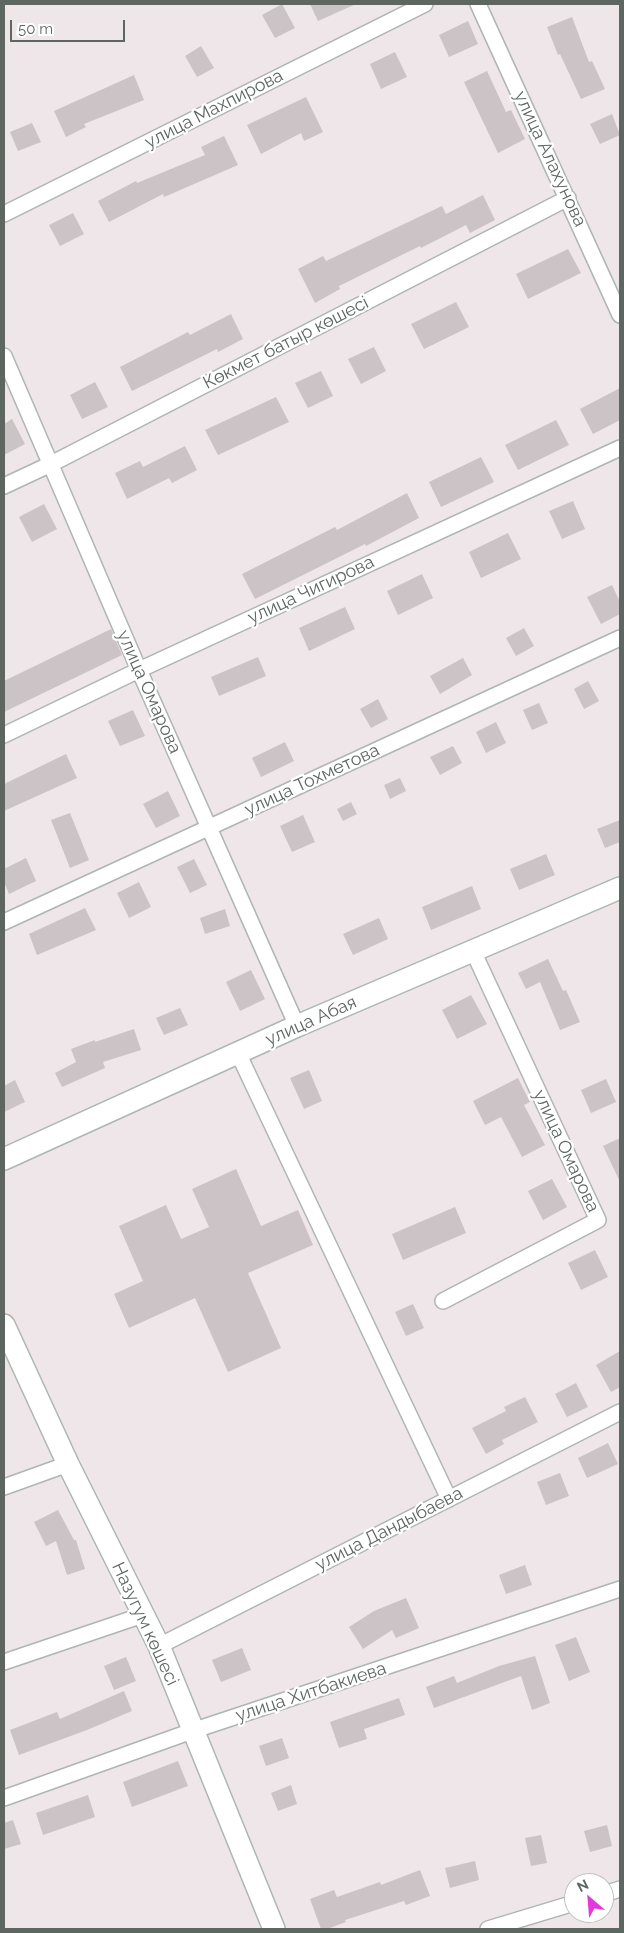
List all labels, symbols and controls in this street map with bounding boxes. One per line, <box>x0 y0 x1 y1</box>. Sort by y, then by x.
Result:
scale bar <box>12 10 128 42</box>
text: 50 m <box>18 20 53 38</box>
street label: улица Махпирова <box>141 65 287 153</box>
street label: улица Алахунова <box>509 88 591 230</box>
street label: Көкмет батыр көшесі <box>200 292 372 394</box>
street label: улица Чигирова <box>244 551 378 629</box>
street label: улица Омарова <box>112 627 186 757</box>
street label: улица Тохметова <box>241 739 383 821</box>
street label: улица Абая <box>262 991 360 1051</box>
street label: улица Омарова <box>528 1086 604 1216</box>
street label: улица Дандыбаева <box>312 1482 466 1576</box>
street label: Назугум көшесі <box>107 1559 183 1689</box>
street label: улица Хитбакиева <box>233 1657 389 1727</box>
north arrow <box>564 1873 614 1923</box>
text: N <box>574 1876 591 1895</box>

